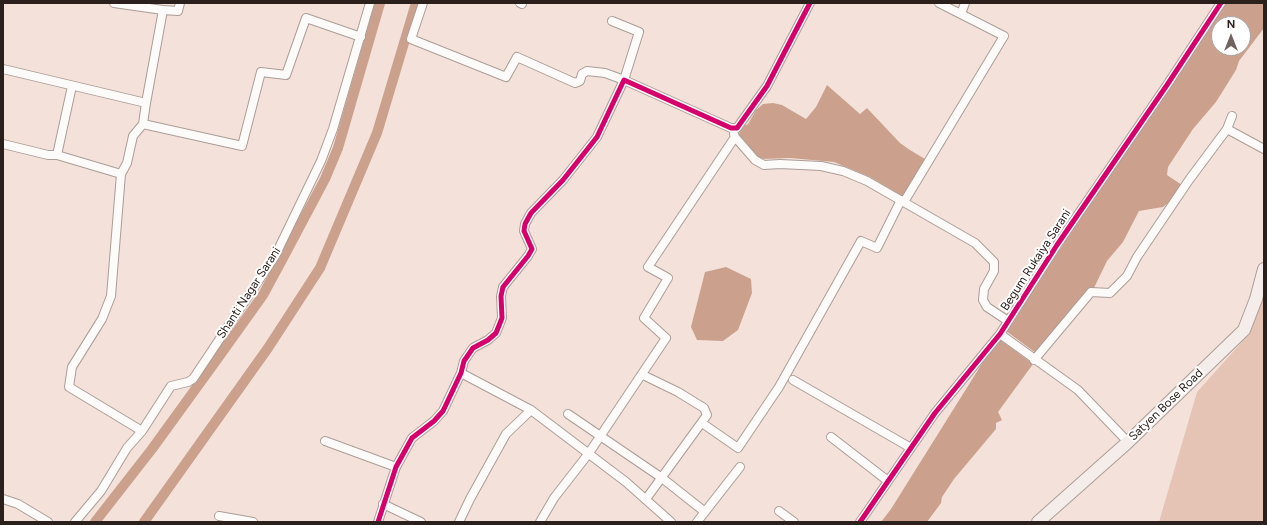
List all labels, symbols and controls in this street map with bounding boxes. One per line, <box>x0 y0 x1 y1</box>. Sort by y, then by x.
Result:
north arrow <box>1211 16 1251 56</box>
text: N <box>1227 18 1235 31</box>
street label: Begum Rukaiya Sarani <box>998 207 1074 313</box>
street label: Shanti Nagar Sarani <box>214 245 284 341</box>
street label: Satyen Bose Road <box>1126 366 1206 444</box>

